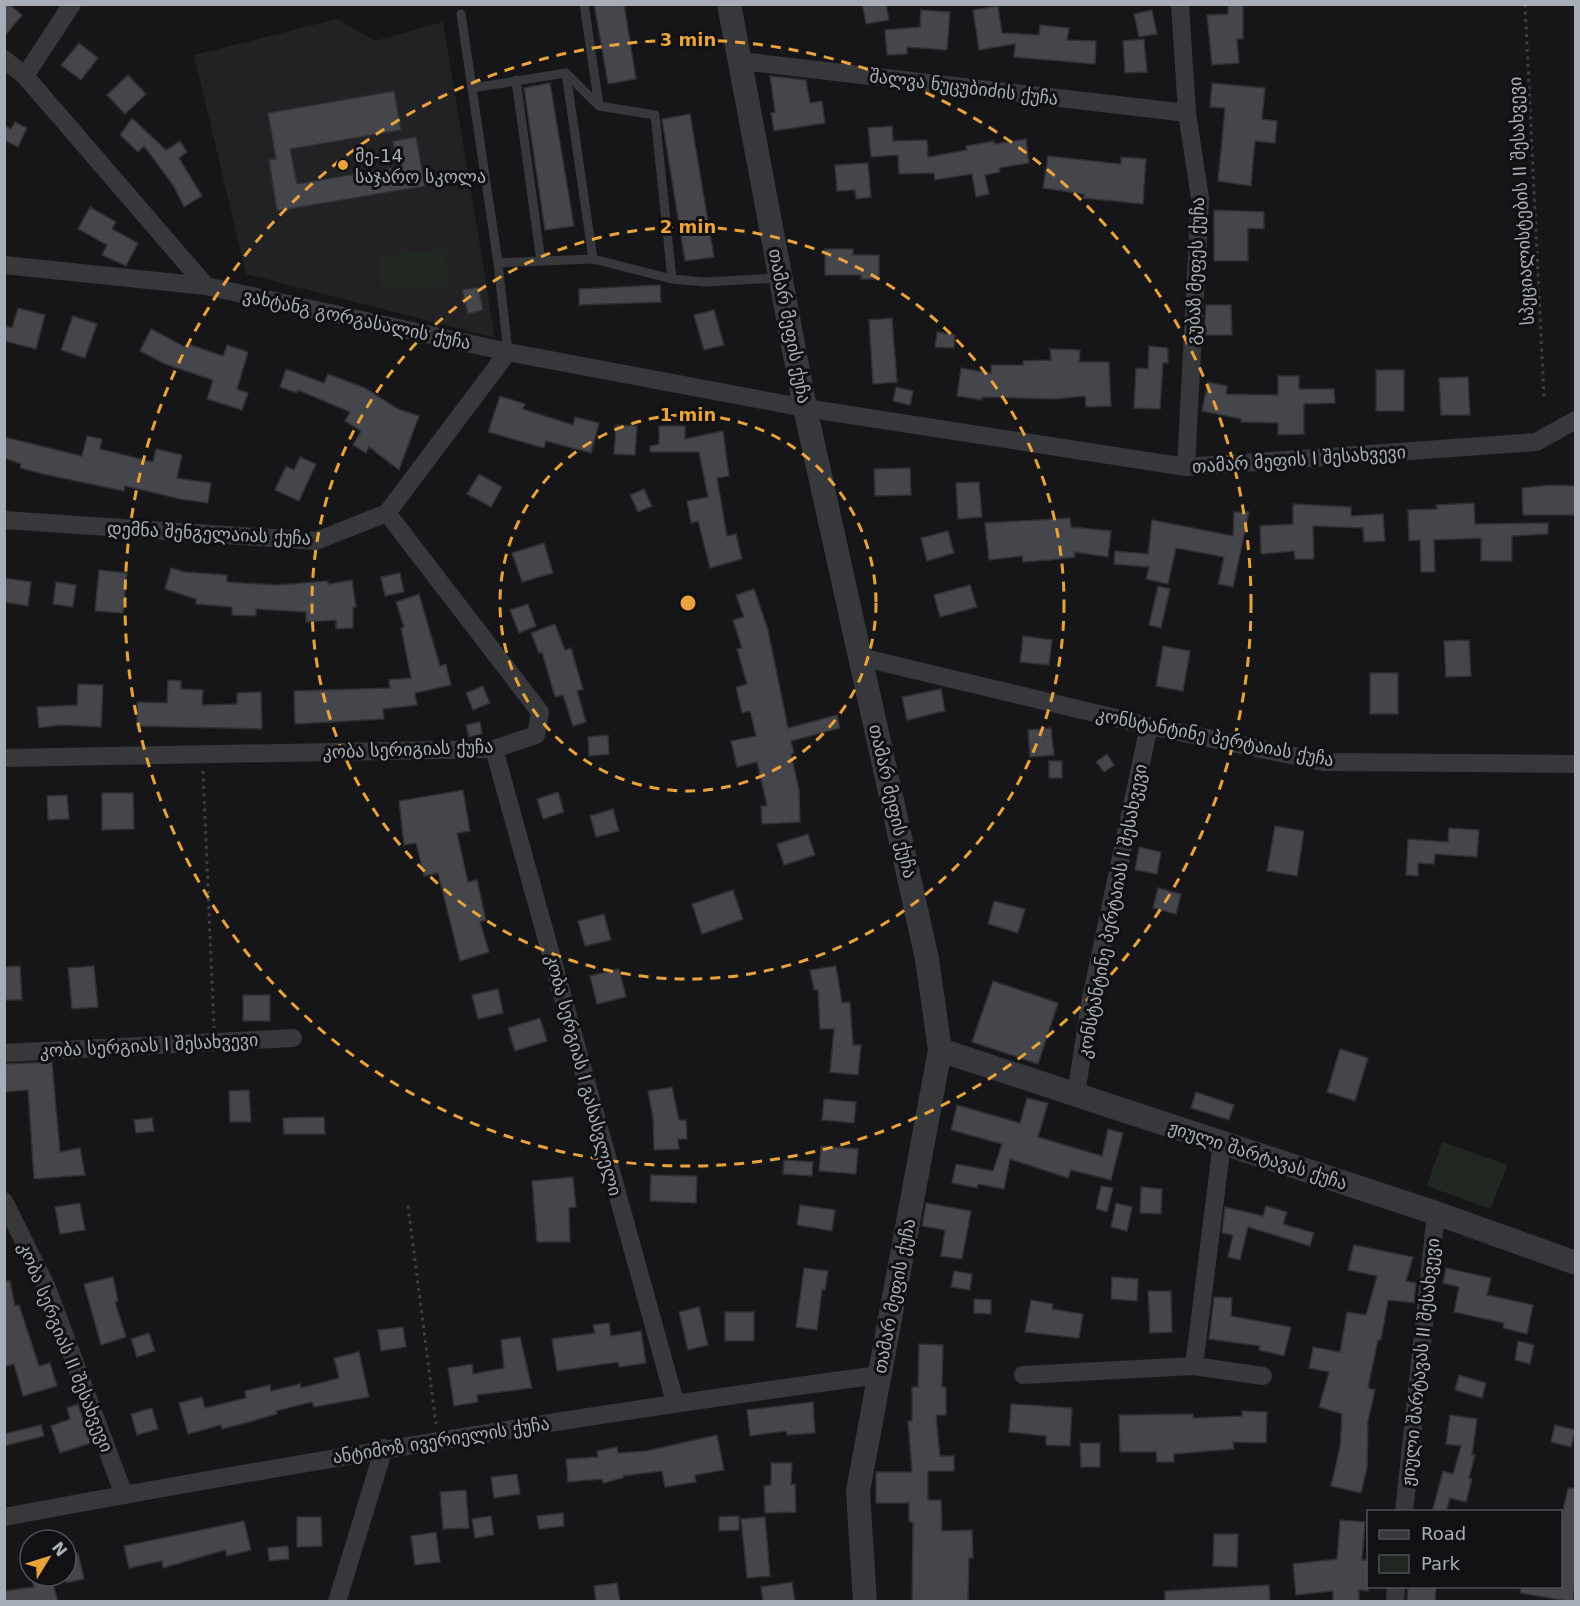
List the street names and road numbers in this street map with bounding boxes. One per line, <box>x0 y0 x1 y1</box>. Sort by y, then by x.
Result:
street label: შალვა ნუცუბიძის ქუჩა <box>868 65 1060 109</box>
street label: სპეციალისტების II შესახვევი <box>1504 76 1538 326</box>
street label: გუბაზ მეფეს ქუჩა <box>1182 197 1208 345</box>
street label: თამარ მეფის ქუჩა <box>765 247 815 405</box>
street label: ვახტანგ გორგასალის ქუჩა <box>241 285 473 353</box>
street label: თამარ მეფის I შესახვევი <box>1191 441 1407 477</box>
street label: დემნა შენგელაიას ქუჩა <box>107 517 311 549</box>
street label: კონსტანტინე პერტაიას ქუჩა <box>1094 704 1336 770</box>
street label: თამარ მეფის ქუჩა <box>865 722 921 880</box>
street label: კობა სერიგიას ქუჩა <box>322 736 494 762</box>
street label: კონსტანტინე პერტაიას I შესახვევი <box>1073 762 1151 1060</box>
street label: კობა სერგიას I გასასვლელი <box>542 952 626 1198</box>
street label: კობა სერგიას I შესახვევი <box>39 1029 259 1061</box>
street label: ჟიული შარტავას ქუჩა <box>1166 1116 1350 1194</box>
street label: თამარ მეფის ქუჩა <box>869 1217 919 1375</box>
street label: ჟიული შარტავას II შესახვევი <box>1397 1237 1443 1487</box>
street label: კობა სერგიას II შესახვევი <box>14 1239 118 1455</box>
street label: ანტიმოზ ივერიელის ქუჩა <box>331 1412 551 1468</box>

